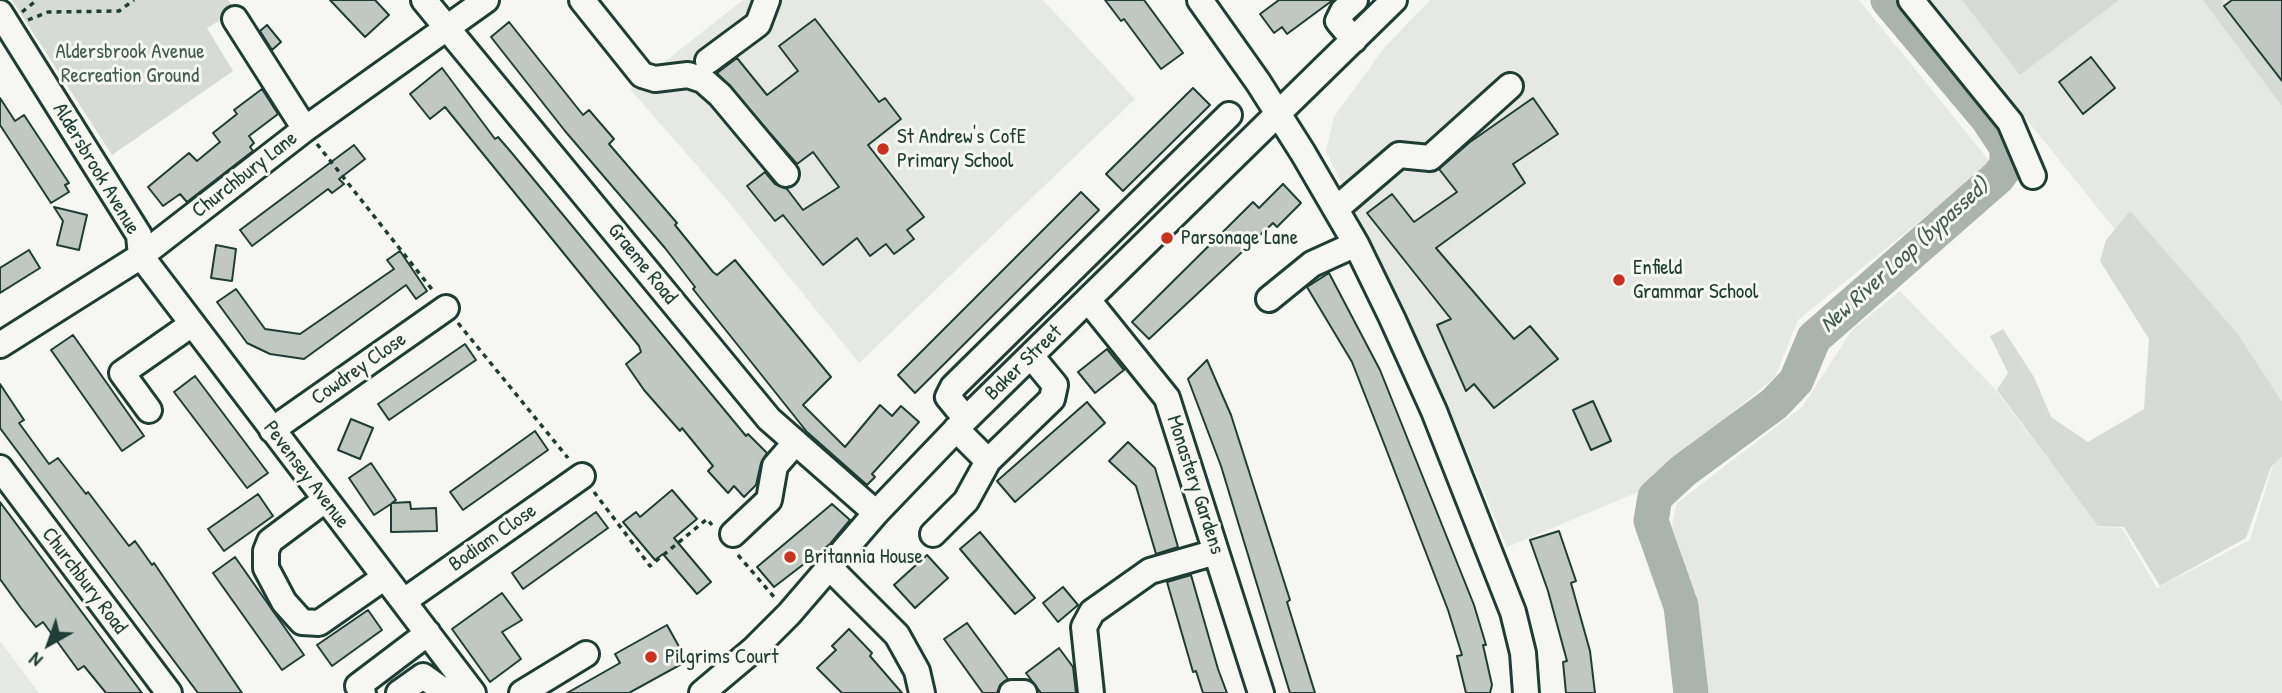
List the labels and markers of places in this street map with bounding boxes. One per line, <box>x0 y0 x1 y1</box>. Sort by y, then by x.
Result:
place label: St Andrew's CofE Primary School <box>897 124 1026 174</box>
marker: St Andrew's CofE Primary School <box>875 141 891 157</box>
place label: Parsonage Lane <box>1181 225 1298 251</box>
marker: Parsonage Lane <box>1159 230 1175 246</box>
place label: Enfield Grammar School <box>1633 255 1758 305</box>
marker: Enfield Grammar School <box>1611 272 1627 288</box>
place label: Britannia House <box>804 544 923 570</box>
marker: Britannia House <box>782 549 798 565</box>
place label: Pilgrims Court <box>665 644 778 670</box>
marker: Pilgrims Court <box>643 649 659 665</box>

